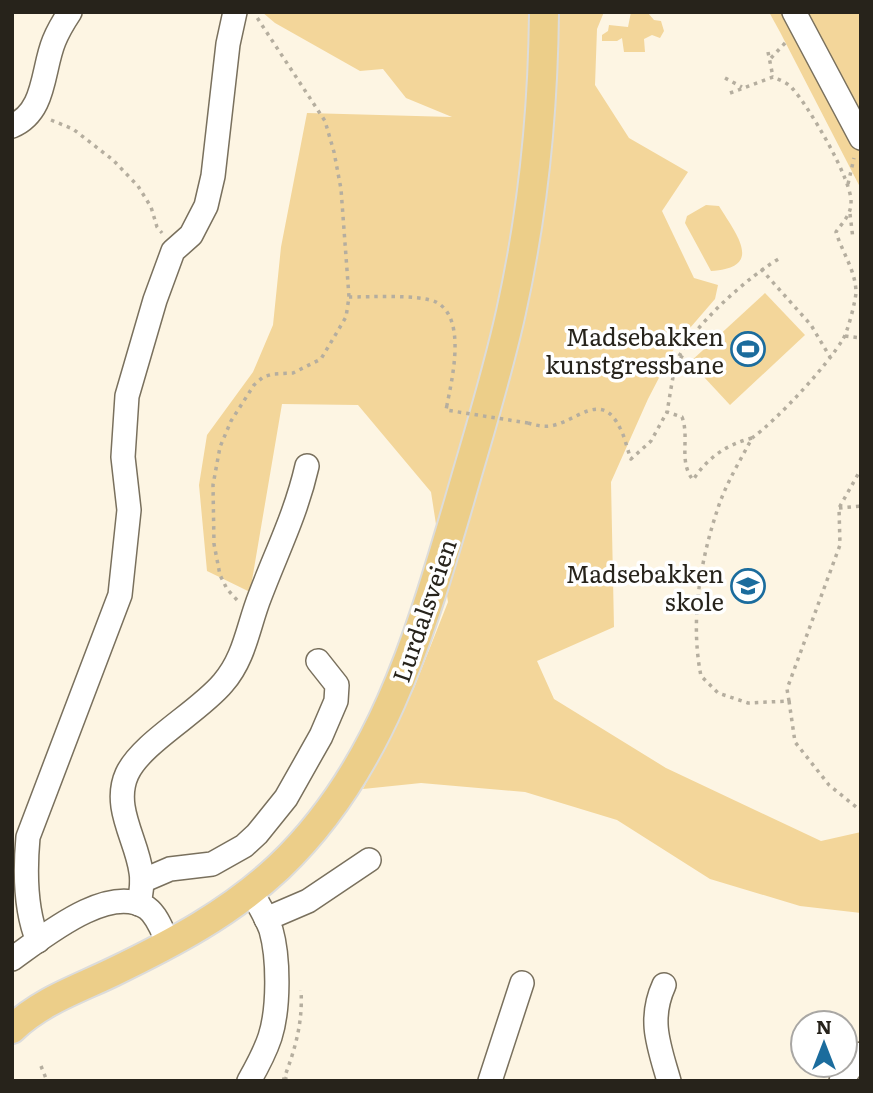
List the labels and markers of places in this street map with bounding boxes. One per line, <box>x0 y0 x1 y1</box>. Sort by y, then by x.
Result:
place label: Madsebakken kunstgressbane <box>545 318 724 381</box>
sports icon: Madsebakken kunstgressbane <box>729 330 767 368</box>
place label: Madsebakken skole <box>566 555 724 618</box>
school or university icon: Madsebakken skole <box>729 567 767 605</box>

